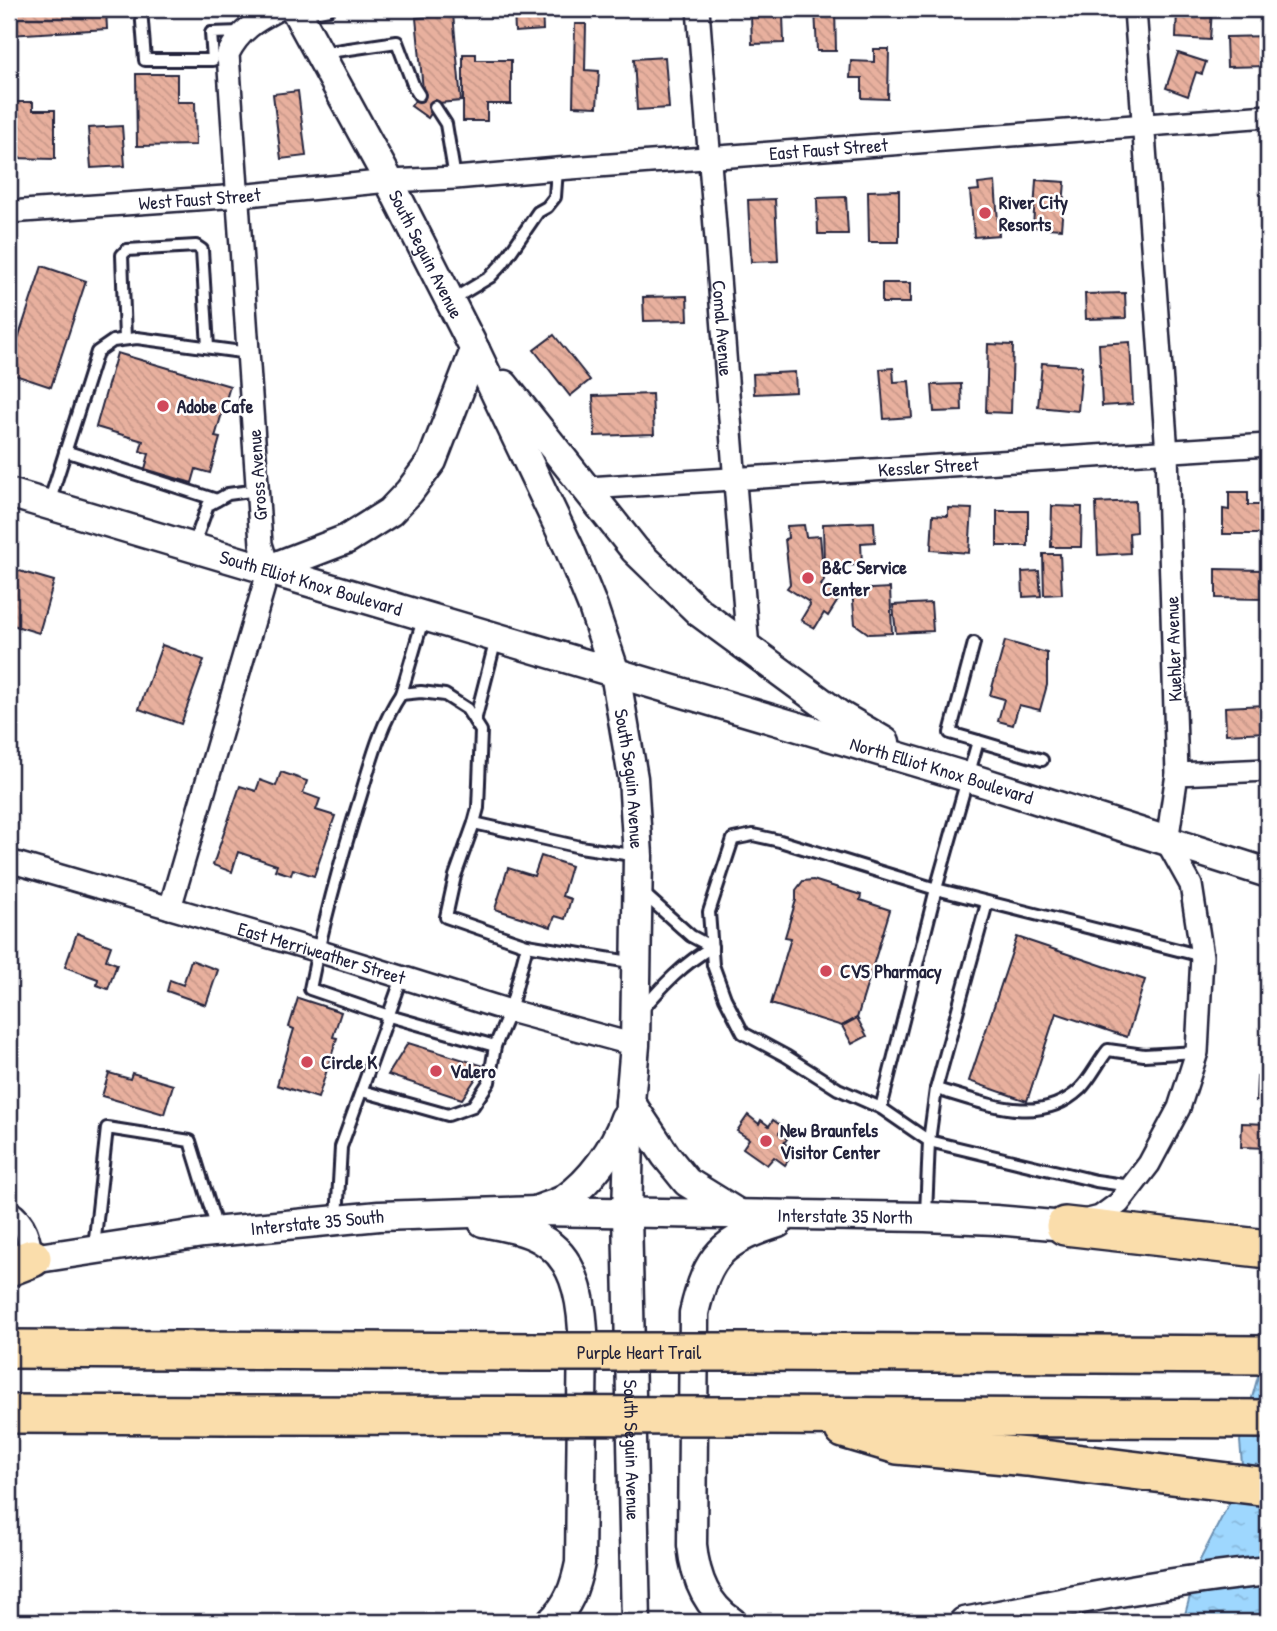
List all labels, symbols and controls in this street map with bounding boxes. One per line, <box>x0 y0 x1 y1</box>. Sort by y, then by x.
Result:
street label: East Faust Street <box>768 131 889 166</box>
street label: West Faust Street <box>138 181 262 216</box>
street label: South Seguin Avenue <box>383 185 470 323</box>
place label: River City Resorts <box>999 189 1068 237</box>
marker: River City Resorts <box>977 205 993 221</box>
street label: Comal Avenue <box>706 279 740 377</box>
place label: Adobe Cafe <box>177 393 254 419</box>
marker: Adobe Cafe <box>155 398 171 414</box>
street label: Gross Avenue <box>241 428 273 521</box>
street label: Kessler Street <box>877 450 980 483</box>
street label: South Elliot Knox Boulevard <box>217 543 406 622</box>
place label: B&C Service Center <box>822 554 907 602</box>
marker: B&C Service Center <box>800 570 816 586</box>
street label: Kuehler Avenue <box>1158 595 1188 702</box>
street label: South Seguin Avenue <box>608 707 651 850</box>
street label: North Elliot Knox Boulevard <box>847 730 1037 810</box>
street label: East Merriweather Street <box>235 915 409 991</box>
place label: CVS Pharmacy <box>840 958 942 985</box>
marker: CVS Pharmacy <box>818 963 834 979</box>
place label: Circle K <box>321 1049 377 1075</box>
marker: Circle K <box>299 1054 315 1070</box>
place label: Valero <box>450 1058 496 1084</box>
marker: Valero <box>428 1063 444 1079</box>
place label: New Braunfels Visitor Center <box>780 1117 881 1165</box>
marker: New Braunfels Visitor Center <box>758 1133 774 1149</box>
street label: Interstate 35 North <box>777 1202 913 1230</box>
street label: Interstate 35 South <box>249 1203 384 1241</box>
street label: Purple Heart Trail <box>577 1339 702 1365</box>
street label: South Seguin Avenue <box>618 1379 647 1521</box>

